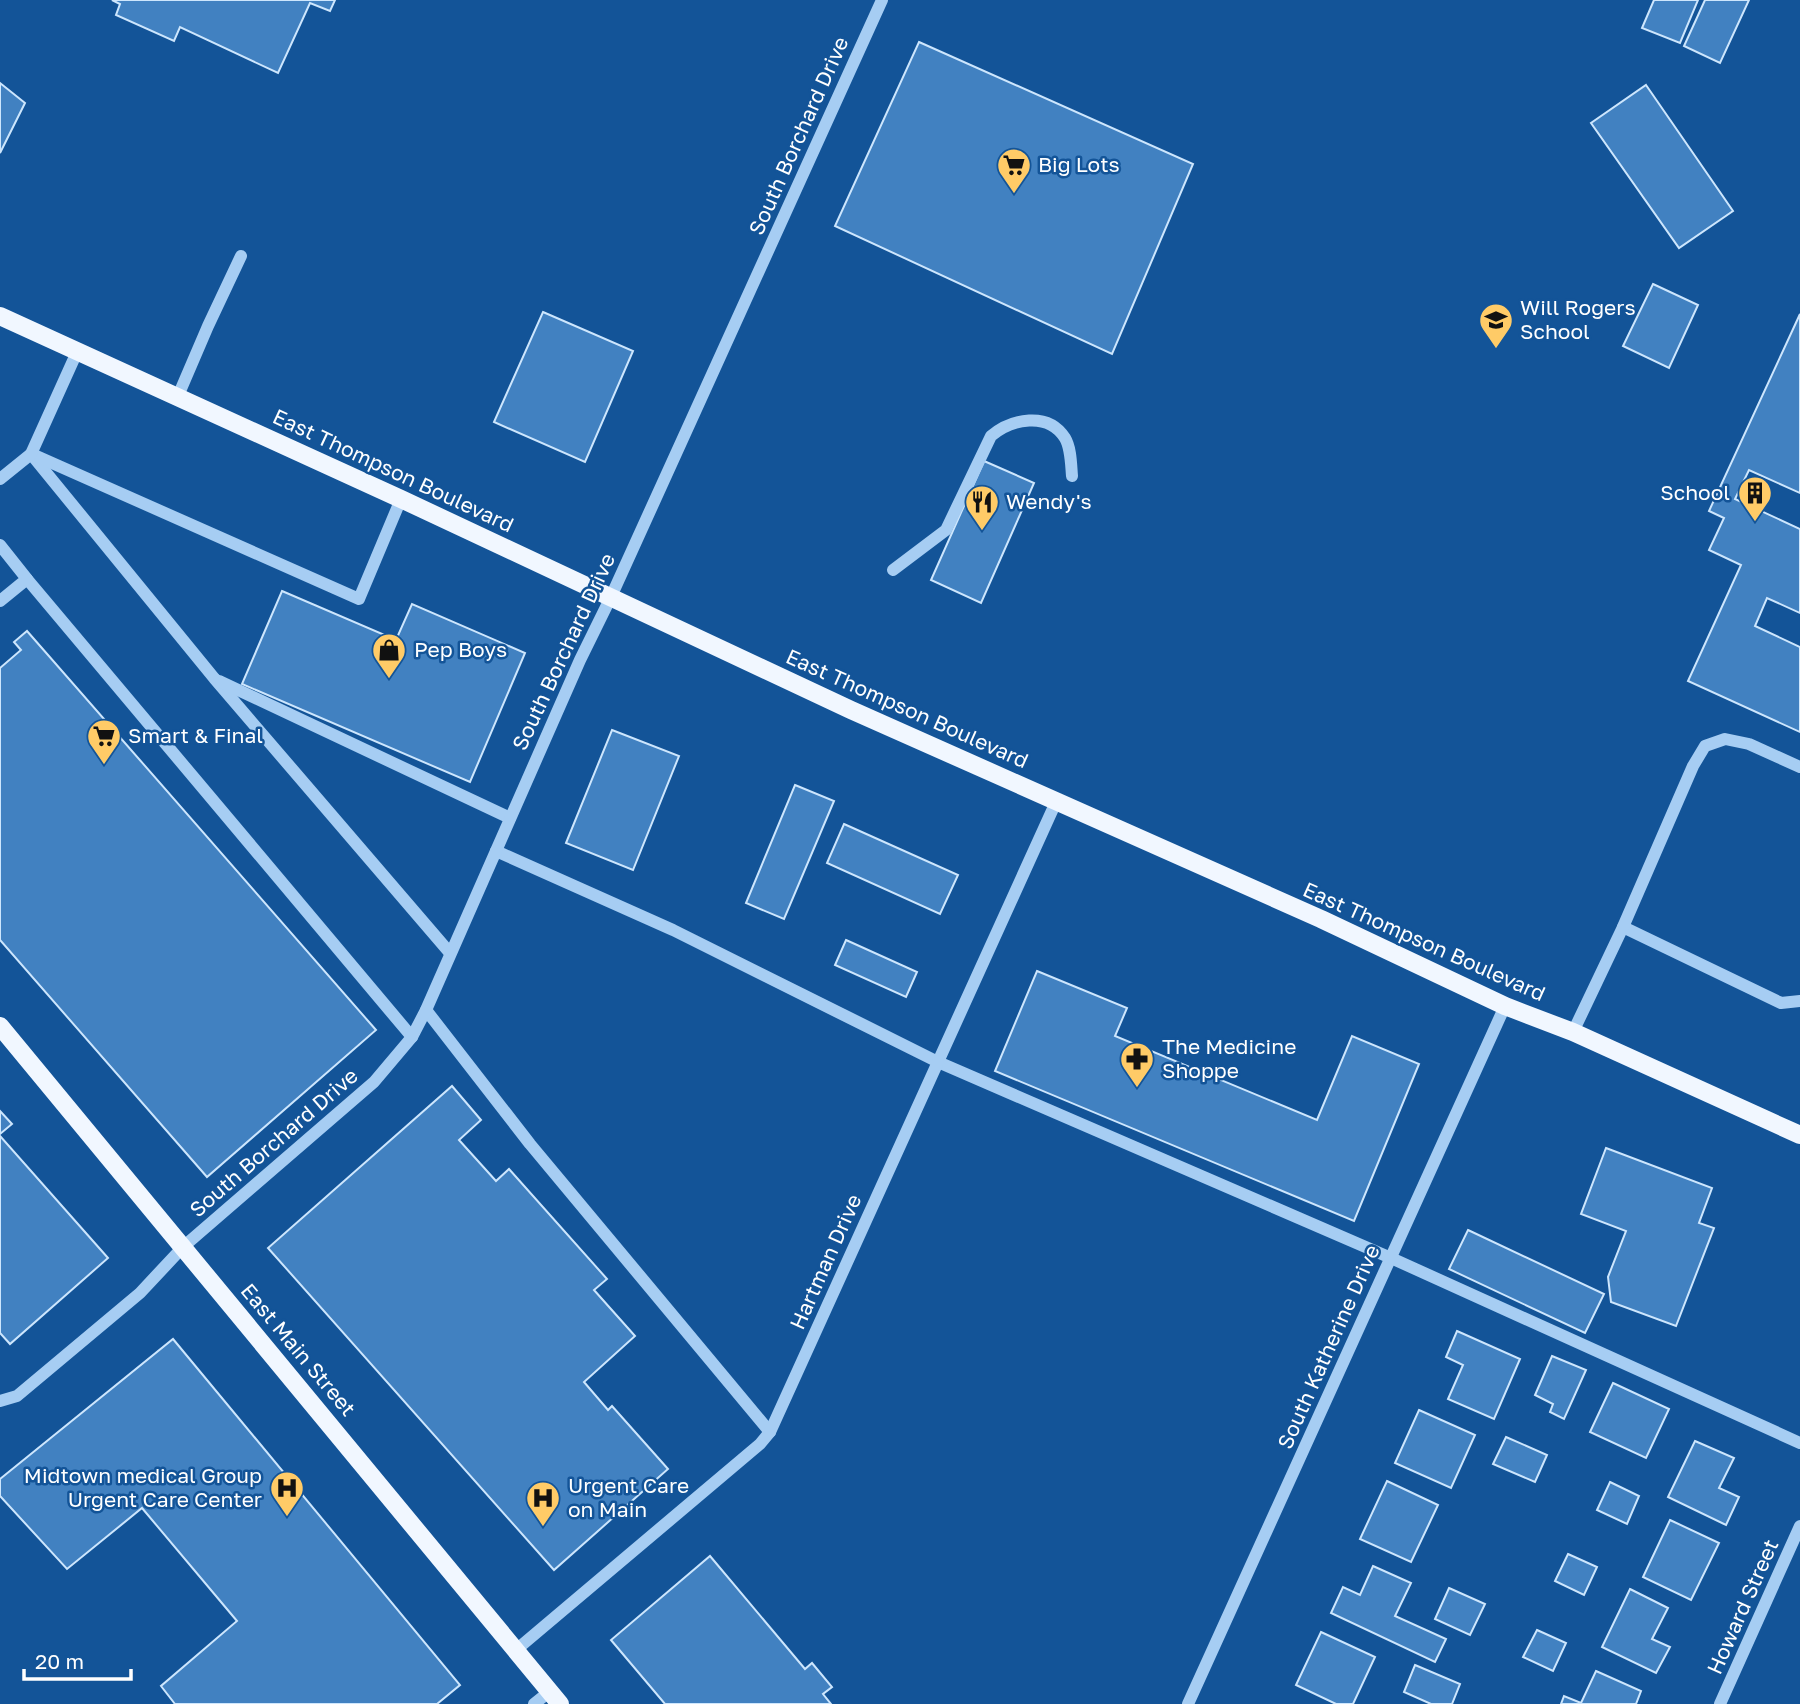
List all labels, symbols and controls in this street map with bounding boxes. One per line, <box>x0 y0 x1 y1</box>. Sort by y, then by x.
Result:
street label: South Borchard Drive <box>743 32 854 239</box>
supermarket icon: Big Lots <box>995 146 1033 195</box>
place label: Big Lots <box>1038 151 1120 177</box>
place label: Will Rogers School <box>1520 294 1636 344</box>
school or university icon: Will Rogers School <box>1477 301 1515 350</box>
street label: East Thompson Boulevard <box>269 403 518 537</box>
building icon: School <box>1736 474 1774 523</box>
place label: School <box>1660 479 1730 505</box>
restaurant icon: Wendy's <box>963 483 1001 532</box>
place label: Wendy's <box>1006 488 1092 514</box>
street label: South Borchard Drive <box>506 549 620 754</box>
shop icon: Pep Boys <box>370 631 408 680</box>
place label: Pep Boys <box>414 636 507 662</box>
street label: East Thompson Boulevard <box>782 643 1033 773</box>
supermarket icon: Smart & Final <box>85 717 123 766</box>
place label: Smart & Final <box>128 722 263 748</box>
street label: East Thompson Boulevard <box>1299 876 1550 1006</box>
place label: The Medicine Shoppe <box>1162 1033 1296 1083</box>
pharmacy icon: The Medicine Shoppe <box>1118 1040 1156 1089</box>
street label: South Borchard Drive <box>184 1062 363 1222</box>
street label: Hartman Drive <box>784 1190 867 1333</box>
street label: South Katherine Drive <box>1271 1240 1385 1453</box>
street label: East Main Street <box>236 1278 362 1421</box>
place label: Midtown medical Group Urgent Care Center <box>24 1462 262 1512</box>
hospital icon: Midtown medical Group Urgent Care Center <box>268 1469 306 1518</box>
place label: Urgent Care on Main <box>568 1472 689 1522</box>
hospital icon: Urgent Care on Main <box>524 1479 562 1528</box>
street label: Howard Street <box>1701 1535 1783 1678</box>
scale bar <box>24 1638 131 1682</box>
text: 20 m <box>35 1648 84 1674</box>

